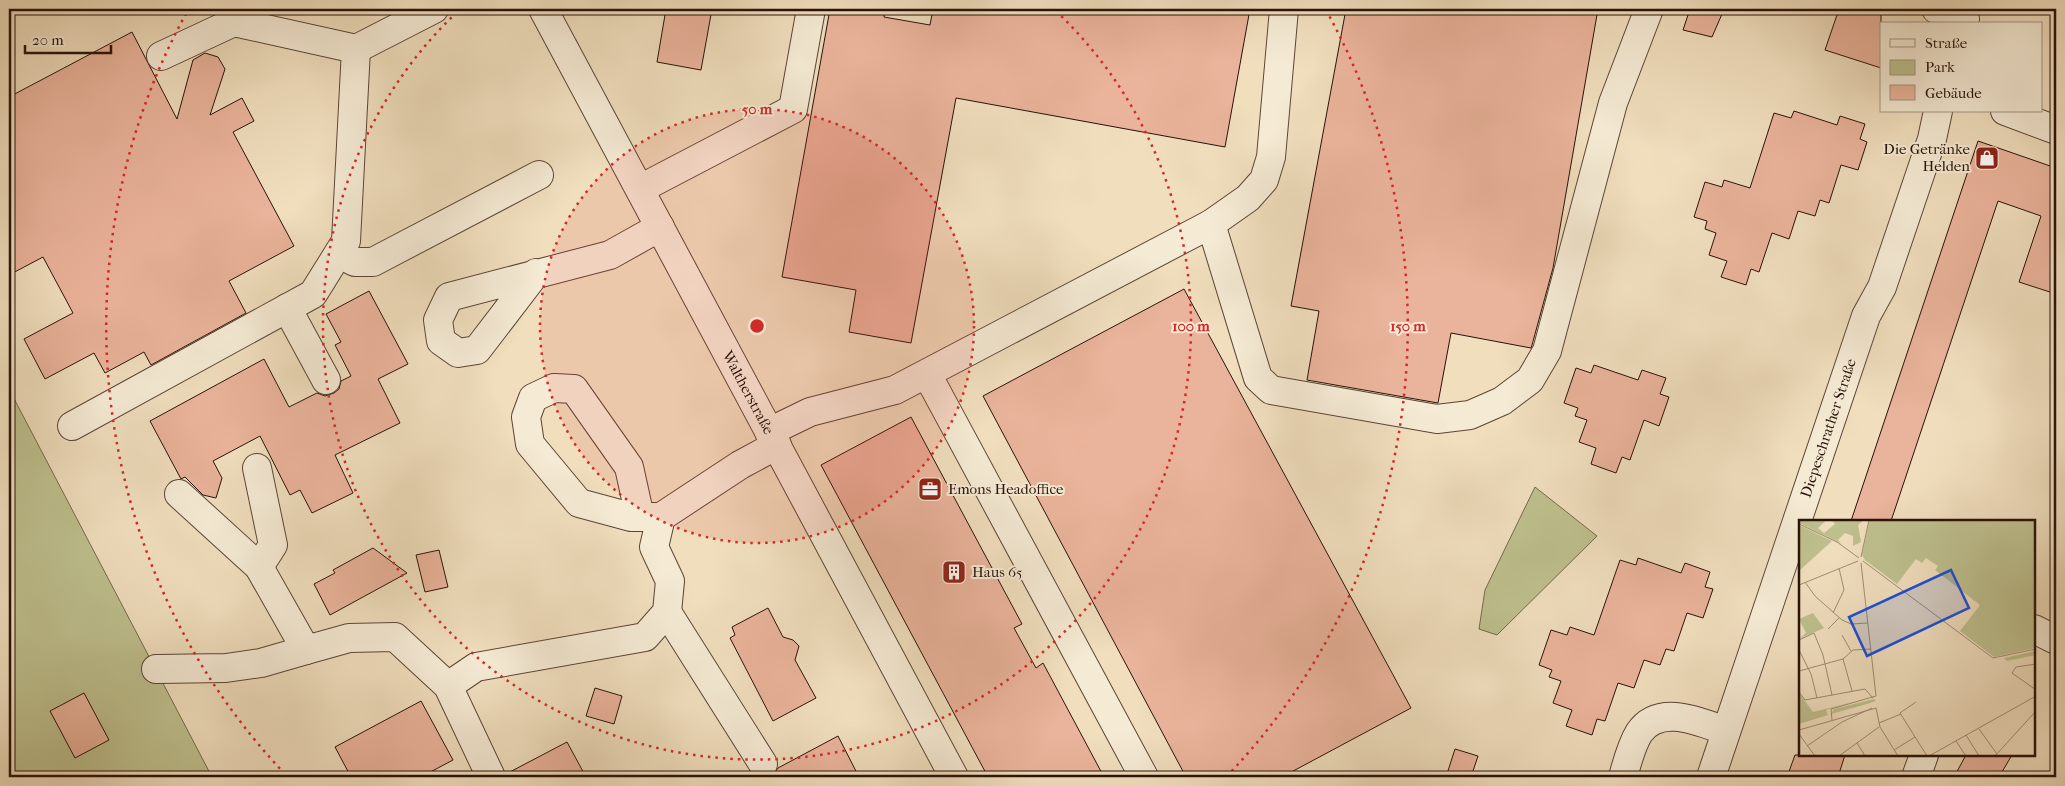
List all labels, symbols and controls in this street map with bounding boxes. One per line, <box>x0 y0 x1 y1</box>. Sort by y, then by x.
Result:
scale bar <box>25 22 111 54</box>
legend <box>1880 22 2042 112</box>
text: 20 m <box>32 31 64 49</box>
text: Straße <box>1925 34 1968 52</box>
text: Park <box>1925 58 1955 76</box>
text: Gebäude <box>1925 84 1982 102</box>
text: 50 m <box>742 100 773 118</box>
place label: Die Getränke Helden <box>1883 140 1971 175</box>
shop icon: Die Getränke Helden <box>1974 145 2000 171</box>
centre of rings <box>748 317 766 335</box>
text: 100 m <box>1172 317 1210 335</box>
text: 150 m <box>1390 317 1426 335</box>
street label: Waltherstraße <box>718 347 778 438</box>
street label: Diepeschrather Straße <box>1797 356 1860 500</box>
office icon: Emons Headoffice <box>917 476 943 502</box>
place label: Emons Headoffice <box>948 480 1064 498</box>
inset map <box>1799 520 2035 756</box>
building icon: Haus 65 <box>941 559 967 585</box>
place label: Haus 65 <box>972 563 1023 581</box>

